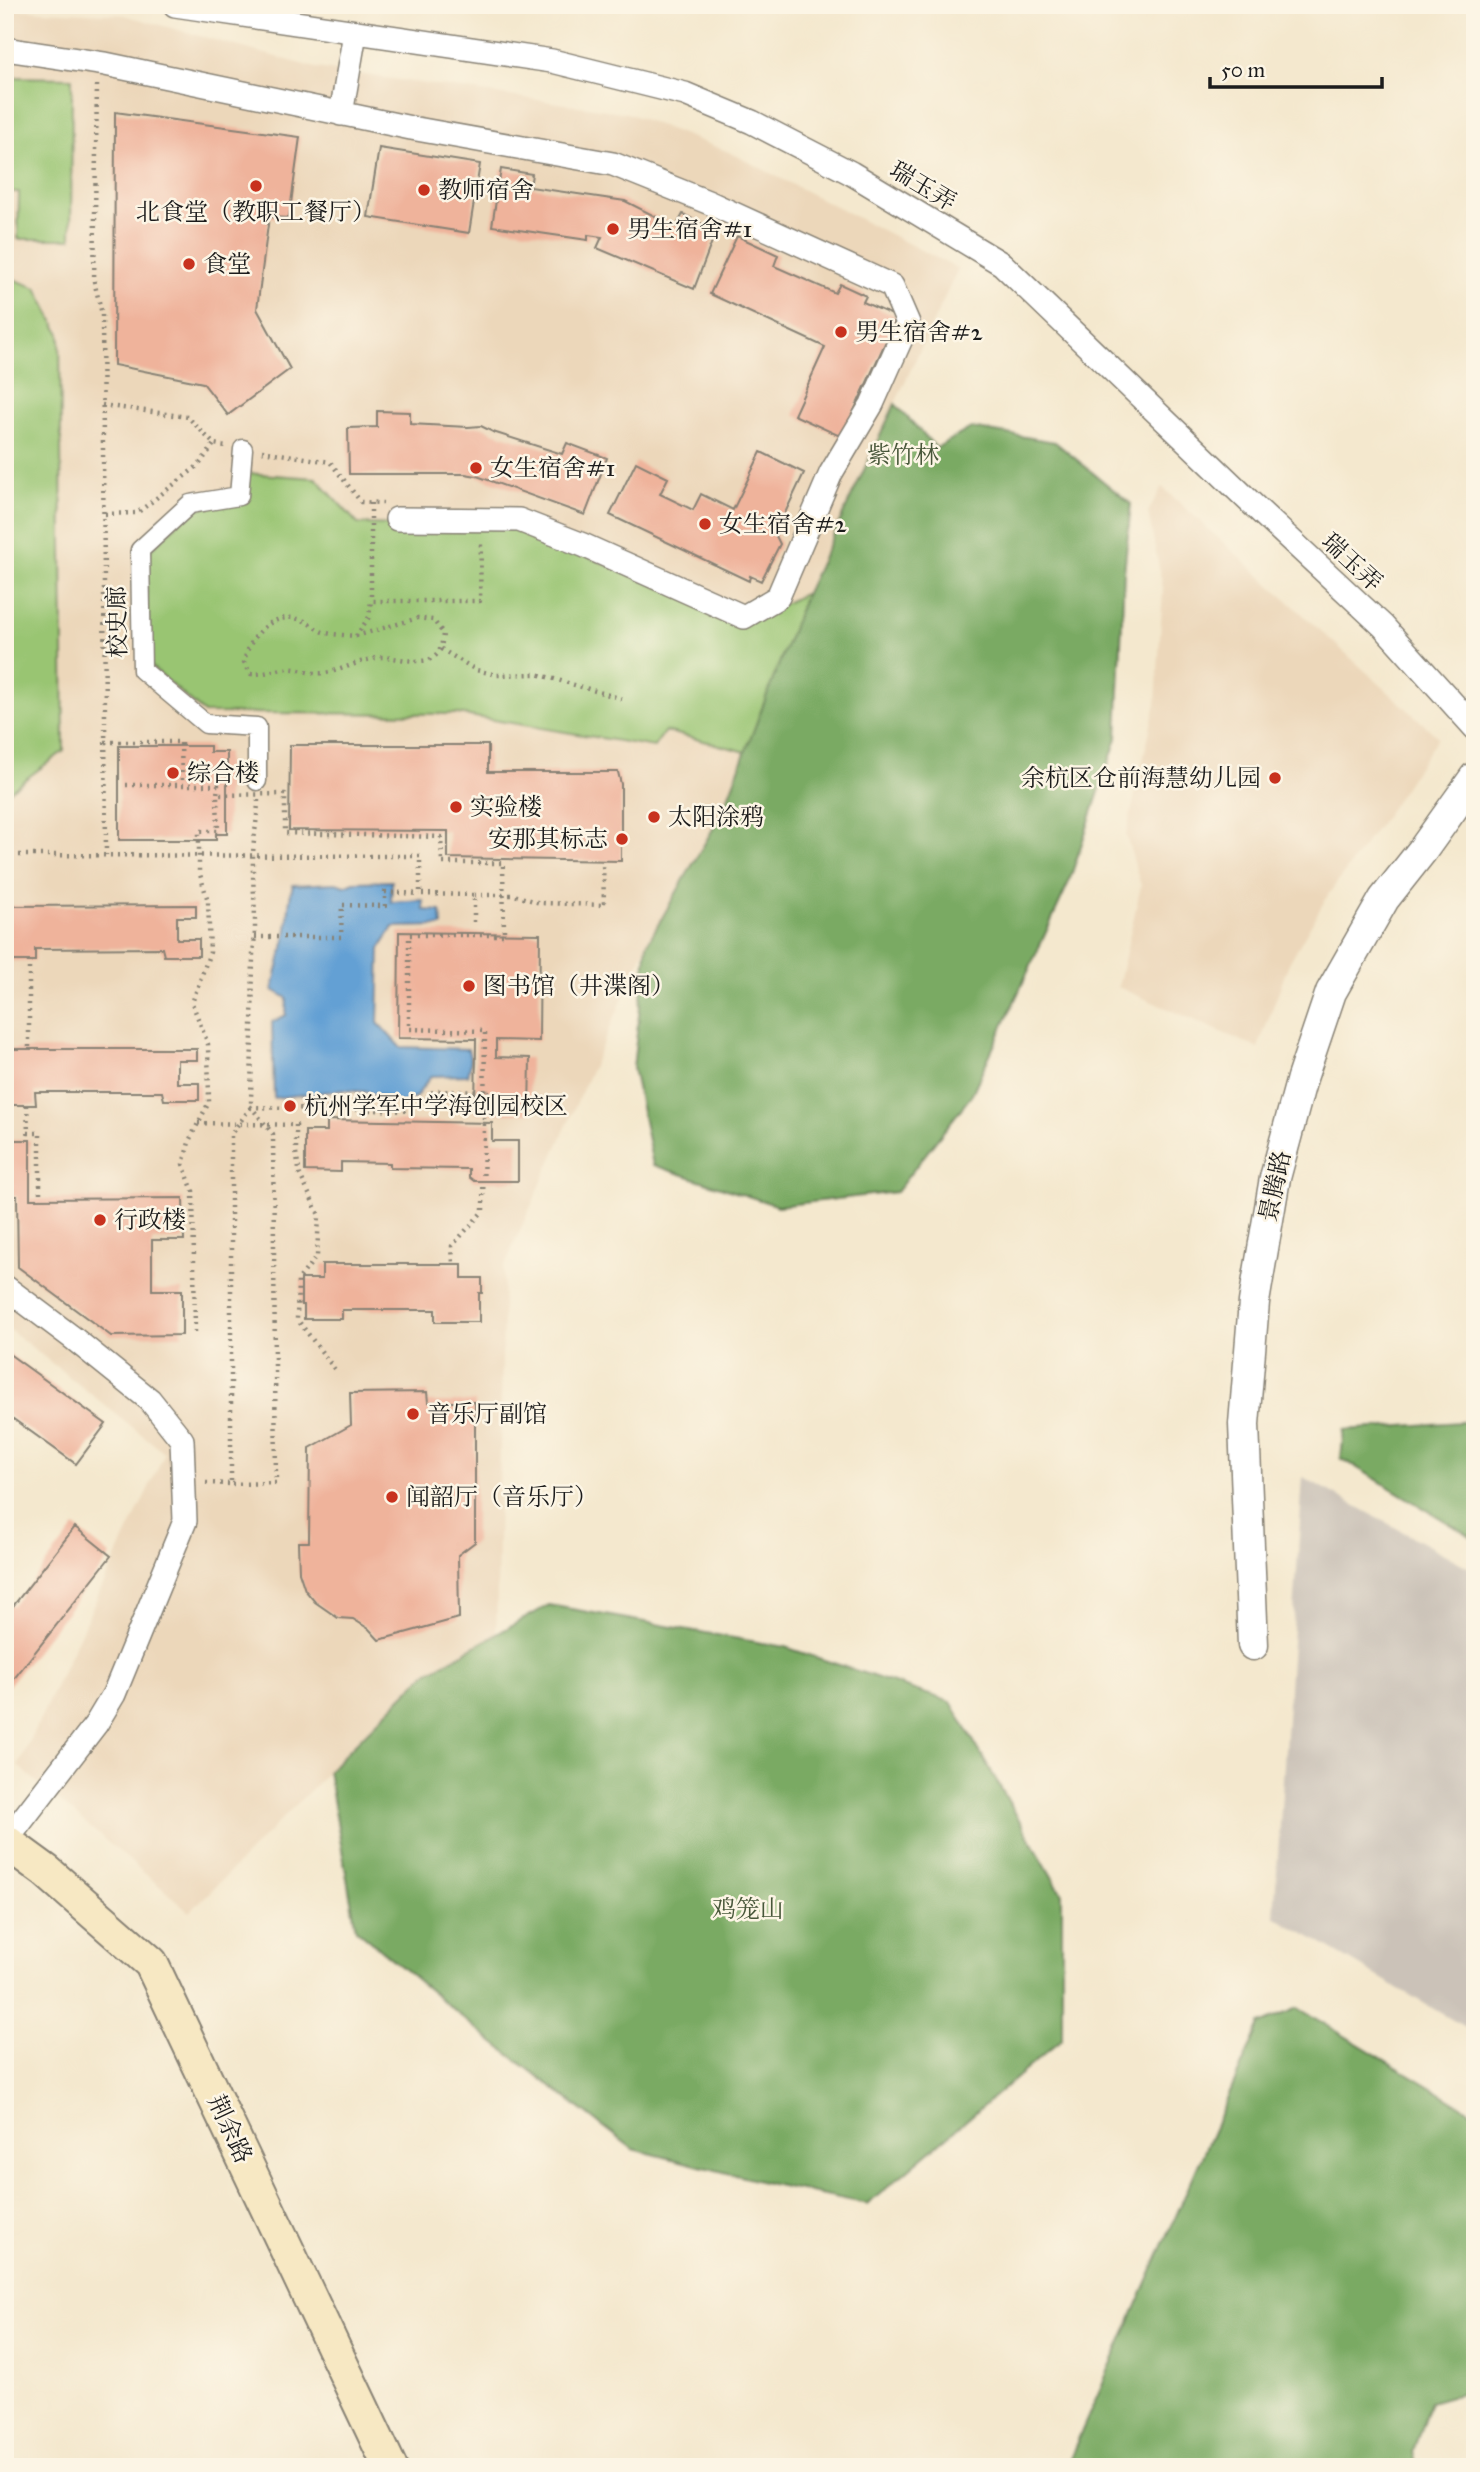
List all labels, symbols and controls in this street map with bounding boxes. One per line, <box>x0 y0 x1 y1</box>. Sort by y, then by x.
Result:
scale bar <box>1210 46 1382 90</box>
text: 50 m <box>1221 57 1266 83</box>
street label: 瑞玉弄 <box>884 155 962 217</box>
place label: 教师宿舍 <box>438 175 534 205</box>
marker: 北食堂（教职工餐厅） <box>248 178 264 194</box>
marker: 教师宿舍 <box>416 182 432 198</box>
place label: 北食堂（教职工餐厅） <box>136 197 376 227</box>
place label: 男生宿舍#1 <box>627 214 752 244</box>
marker: 男生宿舍#1 <box>605 221 621 237</box>
place label: 食堂 <box>203 249 251 279</box>
marker: 食堂 <box>181 256 197 272</box>
place label: 男生宿舍#2 <box>855 317 983 347</box>
marker: 男生宿舍#2 <box>833 324 849 340</box>
park label: 紫竹林 <box>867 440 939 470</box>
place label: 女生宿舍#1 <box>490 453 615 483</box>
marker: 女生宿舍#1 <box>468 460 484 476</box>
place label: 女生宿舍#2 <box>719 509 847 539</box>
marker: 女生宿舍#2 <box>697 516 713 532</box>
street label: 瑞玉弄 <box>1315 526 1389 598</box>
street label: 校史廊 <box>101 586 133 658</box>
place label: 综合楼 <box>187 758 259 788</box>
place label: 余杭区仓前海慧幼儿园 <box>1021 763 1261 793</box>
marker: 综合楼 <box>165 765 181 781</box>
marker: 余杭区仓前海慧幼儿园 <box>1267 770 1283 786</box>
place label: 实验楼 <box>470 792 542 822</box>
marker: 实验楼 <box>448 799 464 815</box>
place label: 太阳涂鸦 <box>668 802 764 832</box>
marker: 太阳涂鸦 <box>646 809 662 825</box>
place label: 安那其标志 <box>488 824 608 854</box>
marker: 安那其标志 <box>614 831 630 847</box>
place label: 图书馆（井渫阁） <box>483 971 675 1001</box>
marker: 图书馆（井渫阁） <box>461 978 477 994</box>
place label: 杭州学军中学海创园校区 <box>304 1091 568 1121</box>
marker: 杭州学军中学海创园校区 <box>282 1098 298 1114</box>
street label: 景腾路 <box>1253 1148 1297 1224</box>
place label: 行政楼 <box>114 1205 186 1235</box>
marker: 行政楼 <box>92 1212 108 1228</box>
place label: 音乐厅副馆 <box>427 1399 547 1429</box>
marker: 音乐厅副馆 <box>405 1406 421 1422</box>
place label: 闻韶厅（音乐厅） <box>406 1482 598 1512</box>
marker: 闻韶厅（音乐厅） <box>384 1489 400 1505</box>
park label: 鸡笼山 <box>712 1894 784 1924</box>
street label: 荆余路 <box>201 2090 259 2168</box>

